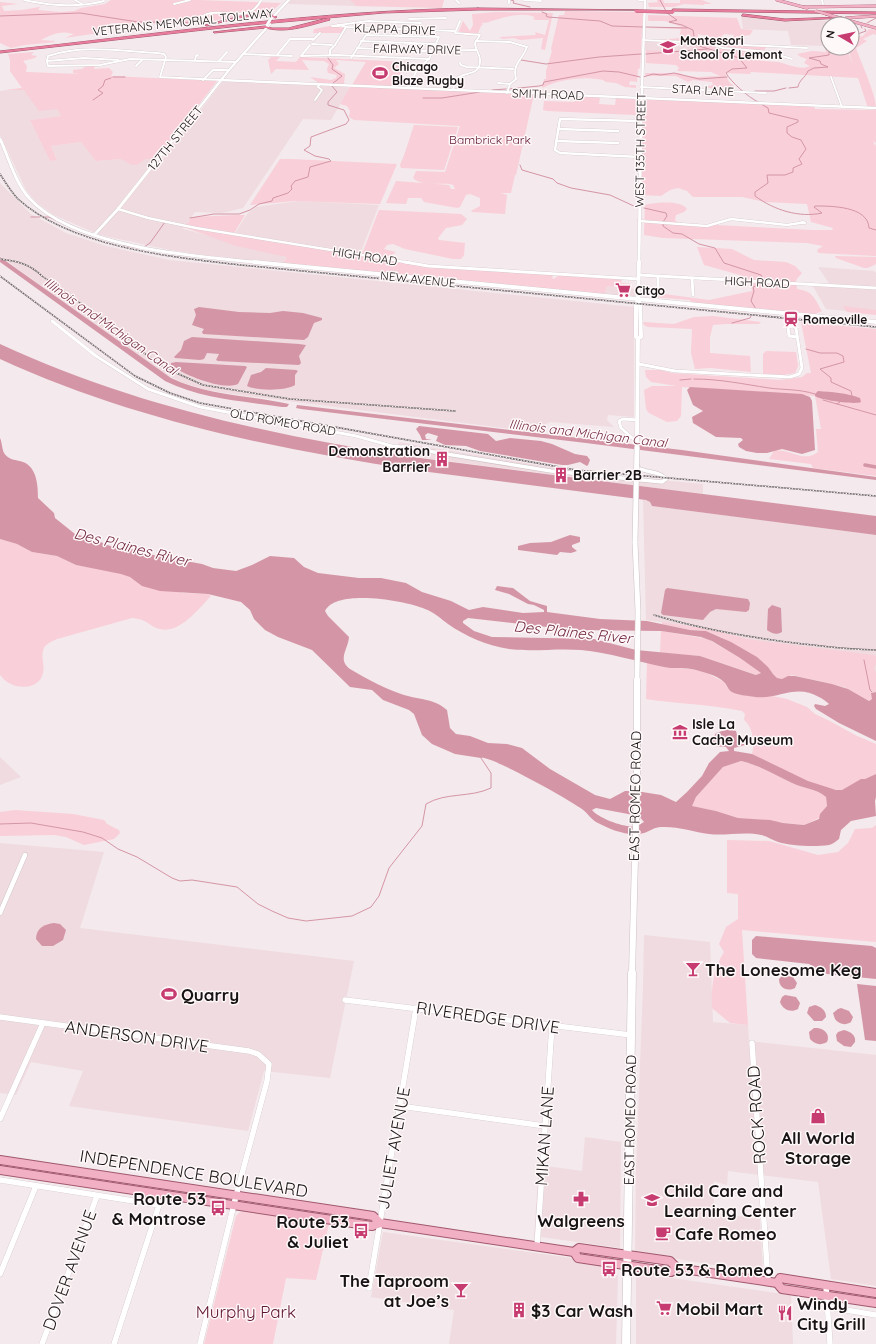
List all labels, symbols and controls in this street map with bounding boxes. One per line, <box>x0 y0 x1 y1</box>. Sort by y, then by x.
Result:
street label: VETERANS MEMORIAL TOLLWAY <box>92 5 274 39</box>
north arrow <box>820 16 860 56</box>
street label: KLAPPA DRIVE <box>354 20 436 38</box>
text: N <box>823 29 838 40</box>
place label: Montessori School of Lemont <box>680 33 783 62</box>
school or university icon: Montessori School of Lemont <box>659 38 677 56</box>
street label: FAIRWAY DRIVE <box>373 41 461 57</box>
place label: Chicago Blaze Rugby <box>392 59 464 88</box>
sports icon: Chicago Blaze Rugby <box>371 64 389 82</box>
street label: STAR LANE <box>672 81 735 99</box>
street label: SMITH ROAD <box>512 85 585 103</box>
street label: WEST 135TH STREET <box>631 92 649 208</box>
street label: 127TH STREET <box>144 103 206 173</box>
park label: Bambrick Park <box>449 132 531 147</box>
street label: HIGH ROAD <box>332 243 399 269</box>
street label: NEW AVENUE <box>379 268 457 290</box>
street label: HIGH ROAD <box>724 273 790 291</box>
water label: Illinois and Michigan Canal <box>41 274 182 379</box>
supermarket icon: Citgo <box>614 281 632 299</box>
place label: Citgo <box>635 283 666 298</box>
station icon: Romeoville <box>782 310 800 328</box>
place label: Romeoville <box>803 312 867 327</box>
street label: OLD ROMEO ROAD <box>229 405 337 439</box>
water label: Illinois and Michigan Canal <box>508 415 670 451</box>
place label: Demonstration Barrier <box>328 442 430 476</box>
building icon: Demonstration Barrier <box>433 450 451 468</box>
building icon: Barrier 2B <box>552 466 570 484</box>
place label: Barrier 2B <box>573 466 642 484</box>
water label: Des Plaines River <box>72 523 194 571</box>
water label: Des Plaines River <box>513 616 635 648</box>
place label: Isle La Cache Museum <box>692 715 793 749</box>
museum icon: Isle La Cache Museum <box>671 723 689 741</box>
street label: EAST ROMEO ROAD <box>625 731 645 861</box>
place label: The Lonesome Keg <box>705 959 862 980</box>
bar icon: The Lonesome Keg <box>684 960 702 978</box>
place label: Quarry <box>181 984 239 1005</box>
sports icon: Quarry <box>160 985 178 1003</box>
street label: RIVEREDGE DRIVE <box>415 997 561 1037</box>
street label: ANDERSON DRIVE <box>64 1016 210 1056</box>
street label: EAST ROMEO ROAD <box>620 1055 640 1185</box>
street label: ROCK ROAD <box>742 1065 770 1165</box>
street label: JULIET AVENUE <box>372 1085 414 1211</box>
street label: MIKAN LANE <box>530 1085 558 1187</box>
shop icon: All World Storage <box>809 1107 827 1125</box>
place label: All World Storage <box>781 1127 855 1168</box>
street label: INDEPENDENCE BOULEVARD <box>78 1145 310 1201</box>
place label: Child Care and Learning Center <box>664 1180 797 1221</box>
place label: Route 53 & Montrose <box>112 1188 206 1229</box>
pharmacy icon: Walgreens <box>572 1190 590 1208</box>
school or university icon: Child Care and Learning Center <box>643 1191 661 1209</box>
bus stop icon: Route 53 & Montrose <box>209 1199 227 1217</box>
street label: DOVER AVENUE <box>37 1207 101 1333</box>
place label: Walgreens <box>537 1210 625 1231</box>
place label: Route 53 & Juliet <box>276 1211 349 1252</box>
bus stop icon: Route 53 & Juliet <box>352 1222 370 1240</box>
place label: Cafe Romeo <box>675 1223 777 1244</box>
cafe icon: Cafe Romeo <box>654 1224 672 1242</box>
place label: Route 53 & Romeo <box>621 1259 774 1280</box>
bus stop icon: Route 53 & Romeo <box>600 1260 618 1278</box>
place label: The Taproom at Joe’s <box>339 1270 449 1311</box>
bar icon: The Taproom at Joe’s <box>452 1281 470 1299</box>
place label: Windy City Grill <box>797 1293 866 1334</box>
place label: Mobil Mart <box>676 1298 764 1319</box>
supermarket icon: Mobil Mart <box>655 1299 673 1317</box>
place label: $3 Car Wash <box>531 1300 633 1321</box>
park label: Murphy Park <box>196 1301 296 1322</box>
building icon: $3 Car Wash <box>510 1301 528 1319</box>
restaurant icon: Windy City Grill <box>776 1304 794 1322</box>

